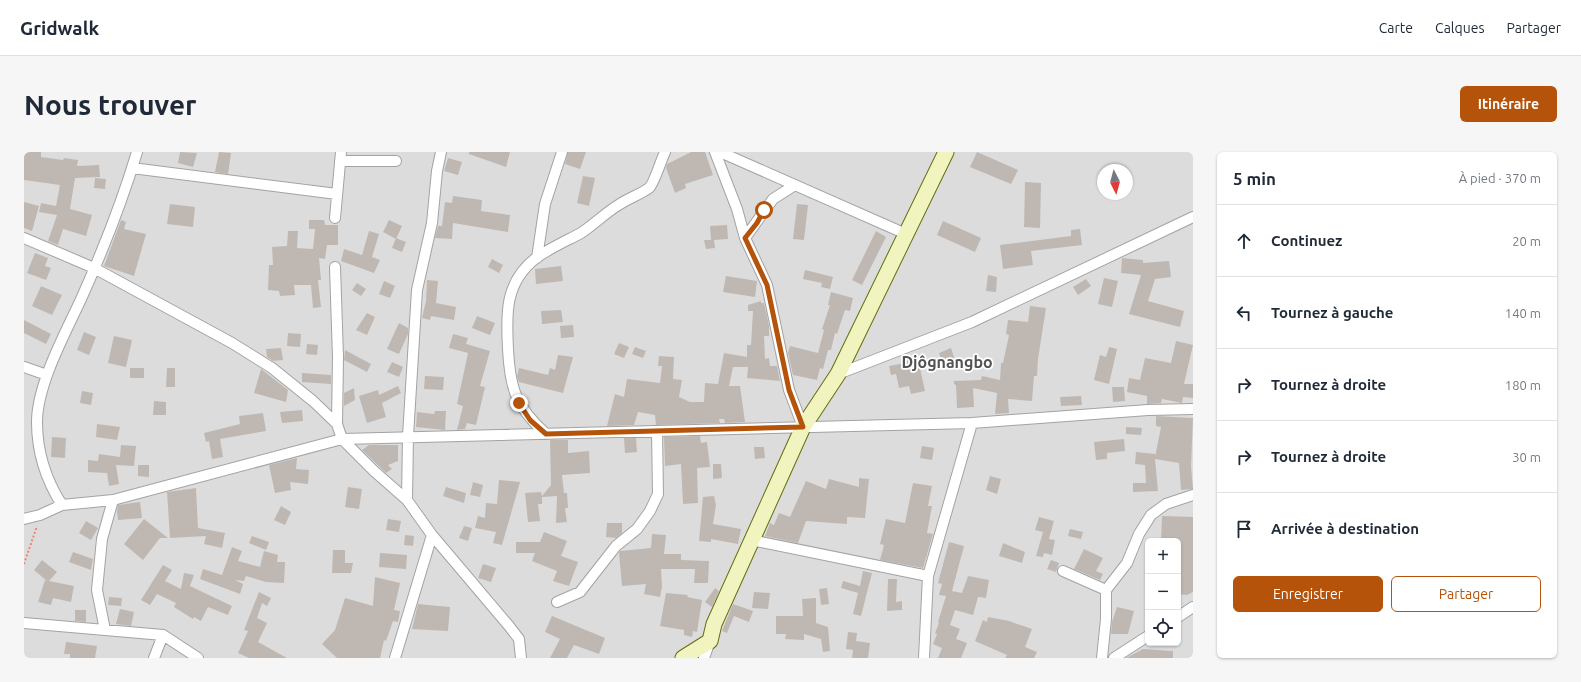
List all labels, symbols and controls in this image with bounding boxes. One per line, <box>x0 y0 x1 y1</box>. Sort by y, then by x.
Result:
text: Gridwalk <box>20 17 99 39</box>
text: Carte <box>1379 20 1413 36</box>
text: Calques <box>1435 20 1484 36</box>
text: Partager <box>1506 20 1561 36</box>
button: Itinéraire <box>1460 86 1557 122</box>
text: Nous trouver <box>24 89 197 120</box>
north arrow <box>1097 164 1133 200</box>
text: 5 min <box>1233 169 1276 188</box>
text: À pied · 370 m <box>1459 171 1541 185</box>
route start <box>755 201 773 219</box>
icon: ahead <box>1233 230 1255 252</box>
text: Continuez <box>1271 232 1342 249</box>
text: 20 m <box>1512 234 1541 248</box>
icon: left <box>1233 302 1255 324</box>
text: Tournez à gauche <box>1271 304 1394 321</box>
text: 140 m <box>1505 306 1541 320</box>
district label: Djôgnangbo <box>901 353 993 371</box>
icon: right <box>1233 374 1255 396</box>
text: Tournez à droite <box>1271 376 1386 393</box>
text: 180 m <box>1505 378 1541 392</box>
route end <box>510 394 528 412</box>
icon: right <box>1233 446 1255 468</box>
text: Tournez à droite <box>1271 448 1386 465</box>
text: 30 m <box>1512 450 1541 464</box>
icon: arrive <box>1233 518 1255 540</box>
text: Arrivée à destination <box>1271 520 1419 537</box>
map controls <box>1145 538 1181 646</box>
button: + <box>1145 538 1181 574</box>
button: − <box>1145 574 1181 610</box>
button: Enregistrer <box>1233 576 1383 612</box>
button: Partager <box>1391 576 1541 612</box>
button: locate <box>1145 610 1181 646</box>

